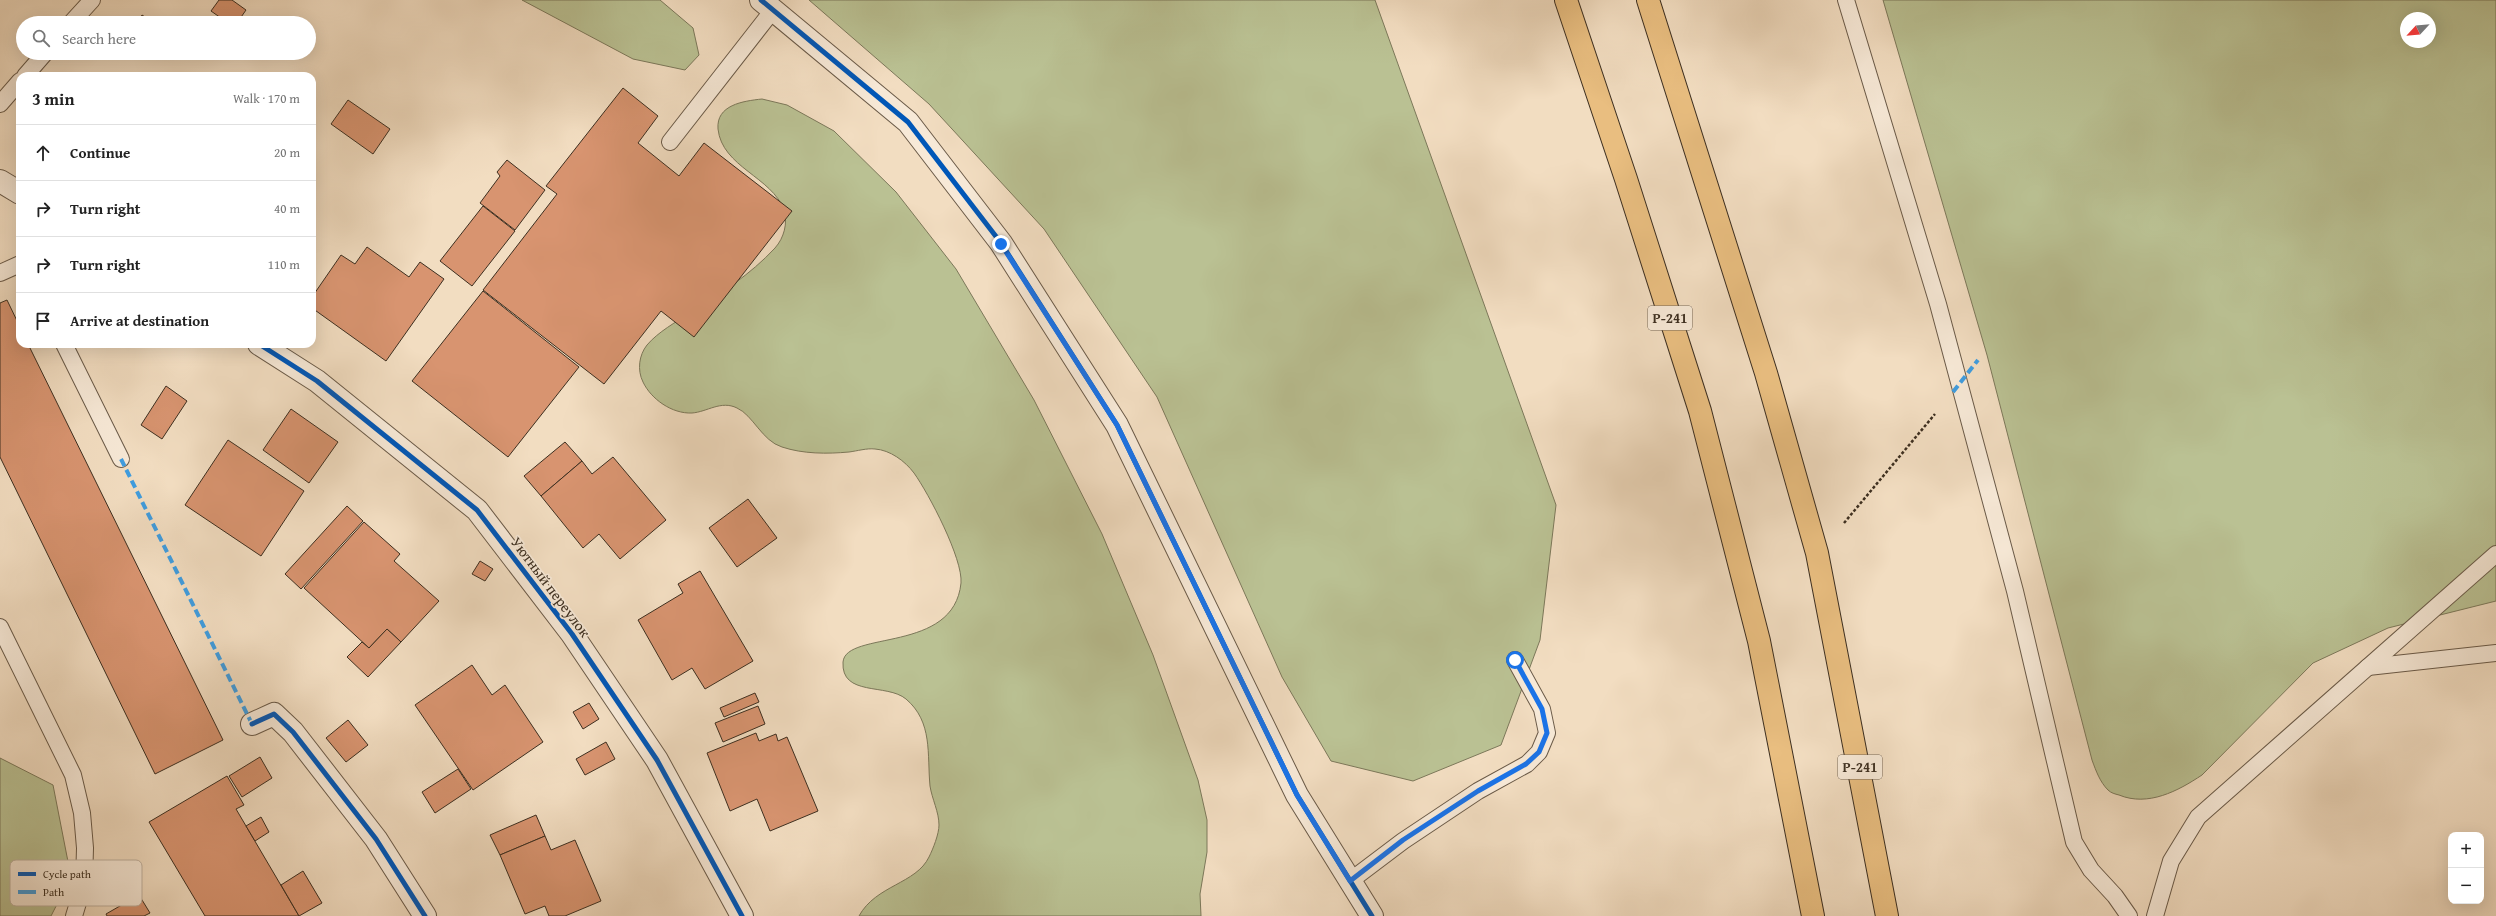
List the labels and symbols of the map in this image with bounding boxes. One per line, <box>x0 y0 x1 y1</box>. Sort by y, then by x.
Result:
north arrow <box>2400 12 2436 48</box>
route end <box>992 235 1010 253</box>
road number: Р-241 <box>1648 306 1692 330</box>
street label: Уютный переулок <box>506 532 596 642</box>
route start <box>1506 651 1524 669</box>
road number: Р-241 <box>1838 755 1882 779</box>
legend <box>10 860 142 906</box>
text: Cycle path <box>43 866 92 882</box>
text: Path <box>43 884 65 900</box>

